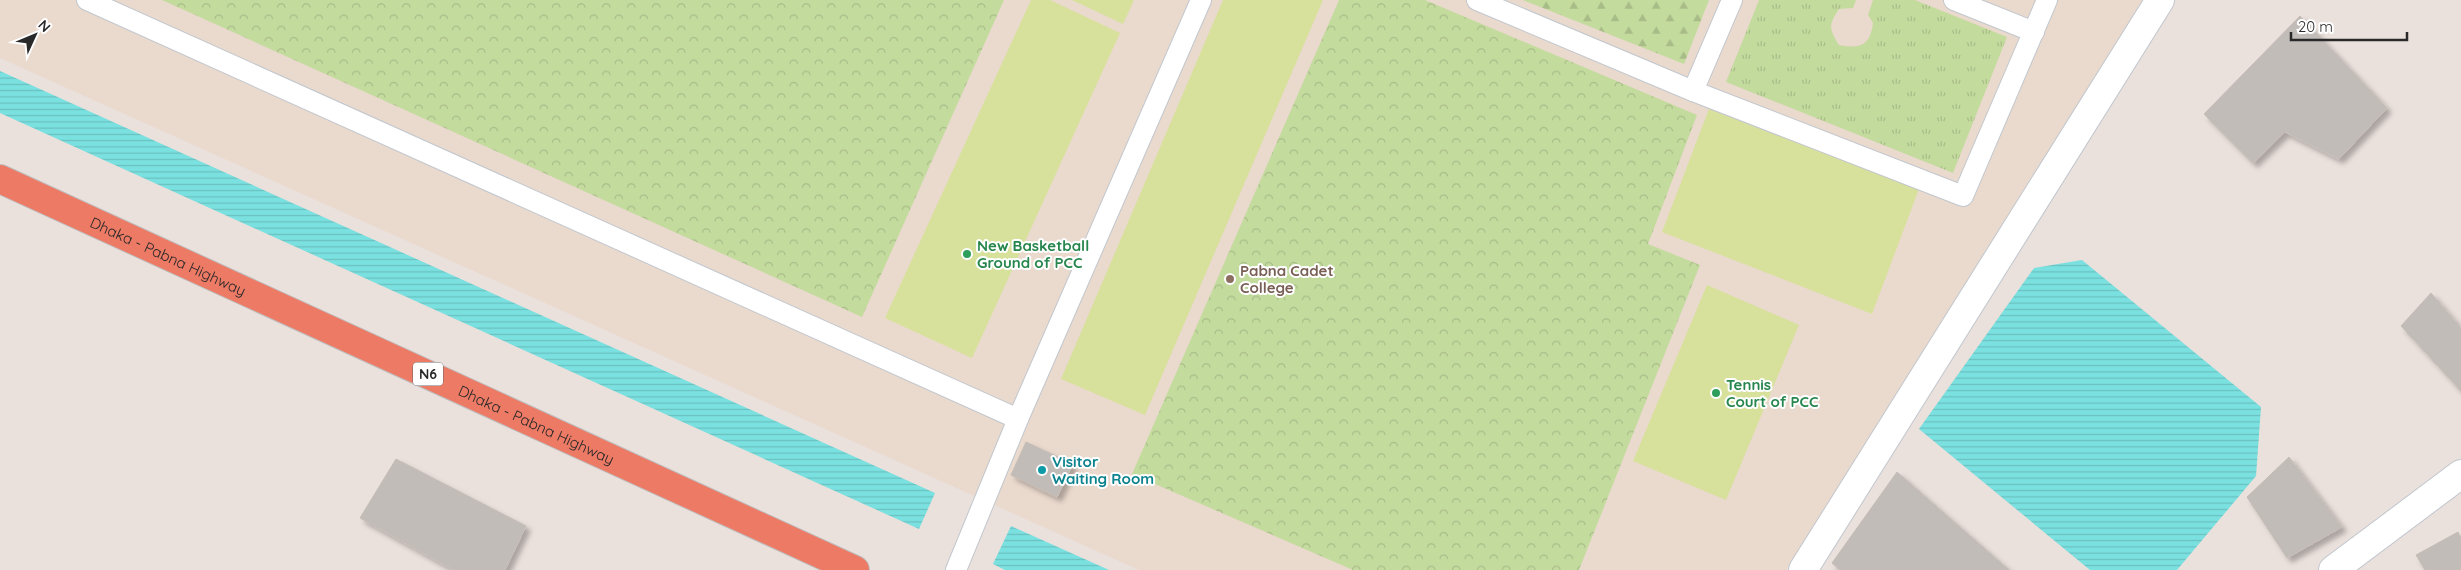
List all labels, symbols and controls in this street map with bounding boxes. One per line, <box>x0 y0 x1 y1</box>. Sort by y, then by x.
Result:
north arrow <box>10 10 60 60</box>
scale bar <box>2291 10 2407 42</box>
text: N <box>34 16 54 36</box>
text: 20 m <box>2298 17 2333 36</box>
street label: Dhaka - Pabna Highway <box>87 212 249 300</box>
place label: New Basketball Ground of PCC <box>977 236 1089 272</box>
marker: New Basketball Ground of PCC <box>961 248 973 260</box>
place label: Pabna Cadet College <box>1240 261 1334 297</box>
marker: Pabna Cadet College <box>1224 273 1236 285</box>
road number: N6 <box>413 362 443 386</box>
place label: Tennis Court of PCC <box>1726 375 1819 411</box>
street label: Dhaka - Pabna Highway <box>456 381 618 468</box>
marker: Tennis Court of PCC <box>1710 387 1722 399</box>
place label: Visitor Waiting Room <box>1052 452 1154 488</box>
marker: Visitor Waiting Room <box>1036 464 1048 476</box>

